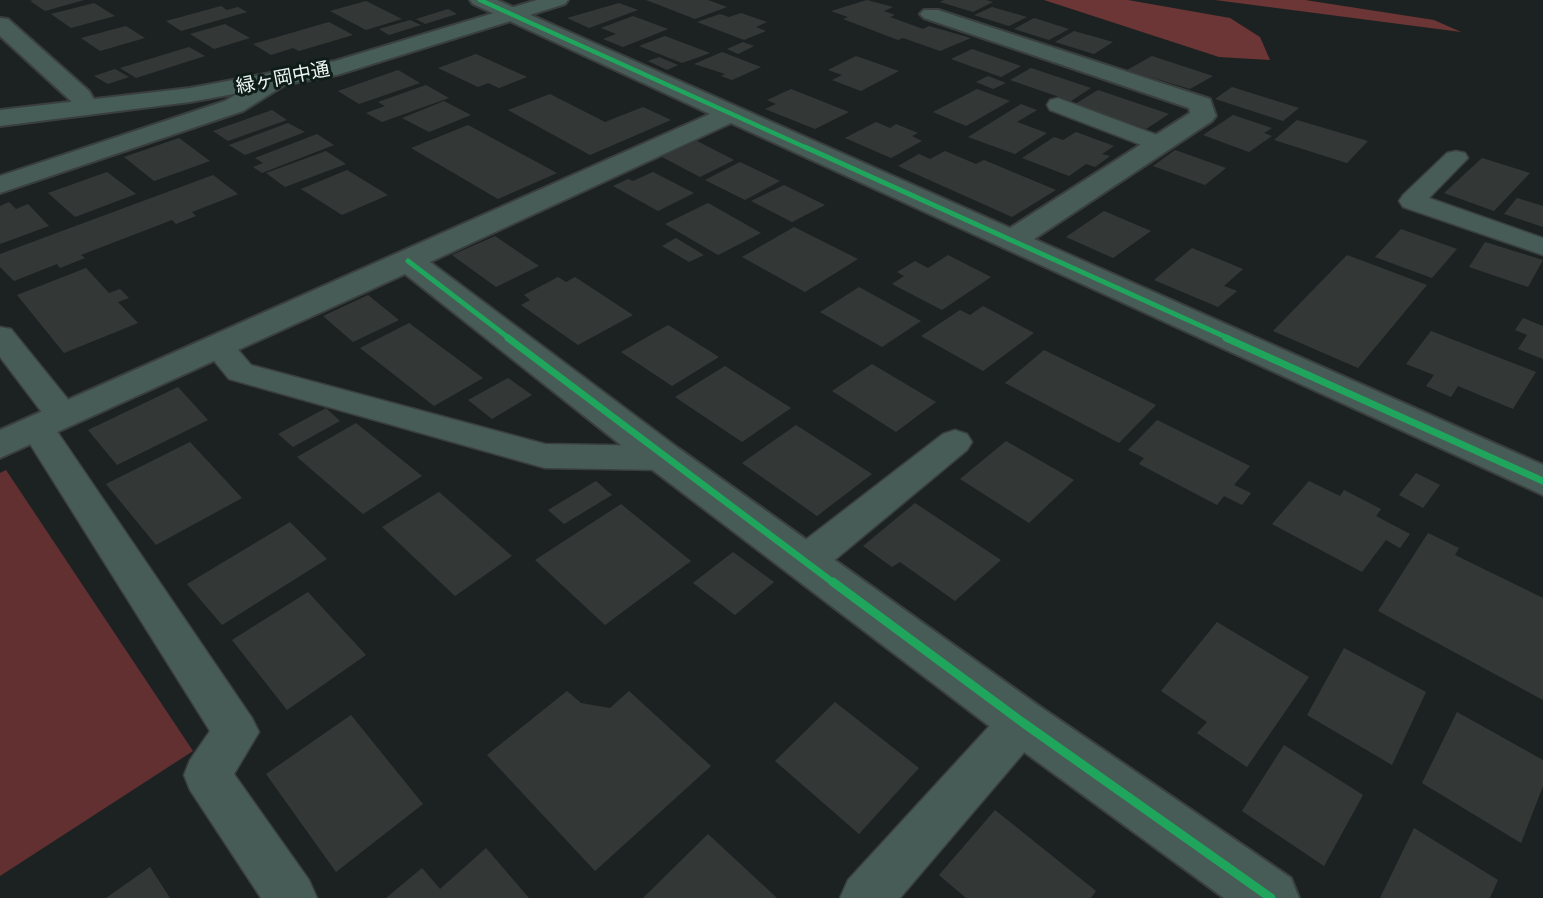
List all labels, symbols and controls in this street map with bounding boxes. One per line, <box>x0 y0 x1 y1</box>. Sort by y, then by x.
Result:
street label: 緑ヶ岡中通 <box>234 58 332 98</box>

